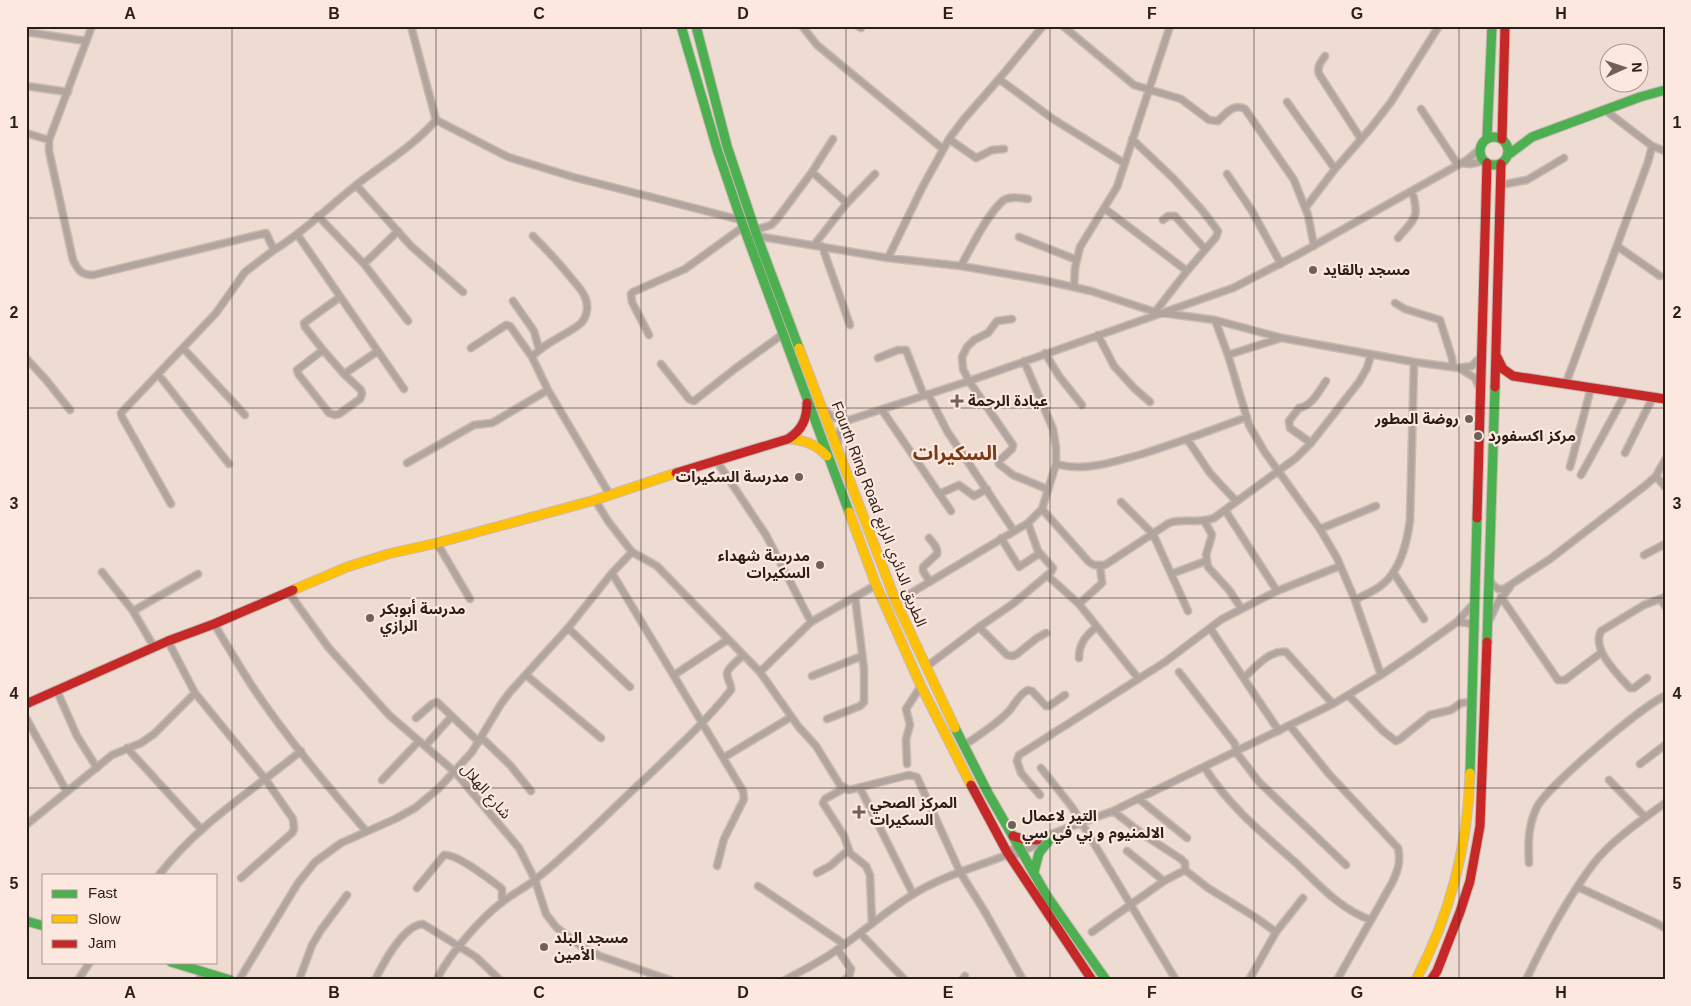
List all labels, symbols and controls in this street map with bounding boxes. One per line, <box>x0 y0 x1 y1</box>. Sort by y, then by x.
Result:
text: A <box>124 5 136 22</box>
text: B <box>328 5 340 22</box>
text: C <box>533 5 545 22</box>
text: D <box>737 5 749 22</box>
text: E <box>943 5 954 22</box>
text: F <box>1147 5 1157 22</box>
text: G <box>1351 5 1363 22</box>
text: H <box>1555 5 1567 22</box>
north arrow <box>1598 42 1648 92</box>
text: N <box>1629 62 1645 73</box>
text: 1 <box>10 114 19 131</box>
text: 1 <box>1673 114 1682 131</box>
place label: مسجد بالقايد <box>1323 261 1410 278</box>
marker: مسجد بالقايد <box>1307 264 1319 276</box>
text: 2 <box>10 304 19 321</box>
text: 2 <box>1673 304 1682 321</box>
place label: عيادة الرحمة <box>968 392 1048 410</box>
marker: عيادة الرحمة <box>950 394 964 408</box>
street label: Fourth Ring Road الطريق الدائري الرابع <box>825 399 930 630</box>
place label: روضة المطور <box>1374 410 1459 428</box>
marker: روضة المطور <box>1463 413 1475 425</box>
place label: مركز اكسفورد <box>1488 427 1576 445</box>
marker: مركز اكسفورد <box>1472 430 1484 442</box>
district label: السكيرات <box>913 442 997 465</box>
place label: مدرسة السكيرات <box>676 468 789 486</box>
marker: مدرسة السكيرات <box>793 471 805 483</box>
text: 3 <box>10 495 19 512</box>
text: 3 <box>1673 495 1682 512</box>
place label: مدرسة شهداء السكيرات <box>718 547 810 582</box>
marker: مدرسة شهداء السكيرات <box>814 559 826 571</box>
place label: مدرسة أبوبكر الرازي <box>379 599 466 637</box>
marker: مدرسة أبوبكر الرازي <box>364 612 376 624</box>
text: 4 <box>10 685 19 702</box>
text: 4 <box>1673 685 1682 702</box>
street label: شارع الهلال <box>455 759 515 825</box>
place label: المركز الصحي السكيرات <box>870 794 957 829</box>
marker: المركز الصحي السكيرات <box>852 805 866 819</box>
place label: التير لاعمال الالمنيوم و بي في سي <box>1022 807 1164 844</box>
marker: التير لاعمال الالمنيوم و بي في سي <box>1006 819 1018 831</box>
legend <box>42 874 218 964</box>
text: 5 <box>10 875 19 892</box>
text: 5 <box>1673 875 1682 892</box>
text: Fast <box>88 884 118 901</box>
text: Slow <box>88 910 121 927</box>
place label: مسجد البلد الأمين <box>554 929 629 964</box>
text: Jam <box>88 934 116 951</box>
marker: مسجد البلد الأمين <box>538 941 550 953</box>
text: A <box>124 984 136 1001</box>
text: B <box>328 984 340 1001</box>
text: C <box>533 984 545 1001</box>
text: D <box>737 984 749 1001</box>
text: E <box>943 984 954 1001</box>
text: F <box>1147 984 1157 1001</box>
text: G <box>1351 984 1363 1001</box>
text: H <box>1555 984 1567 1001</box>

